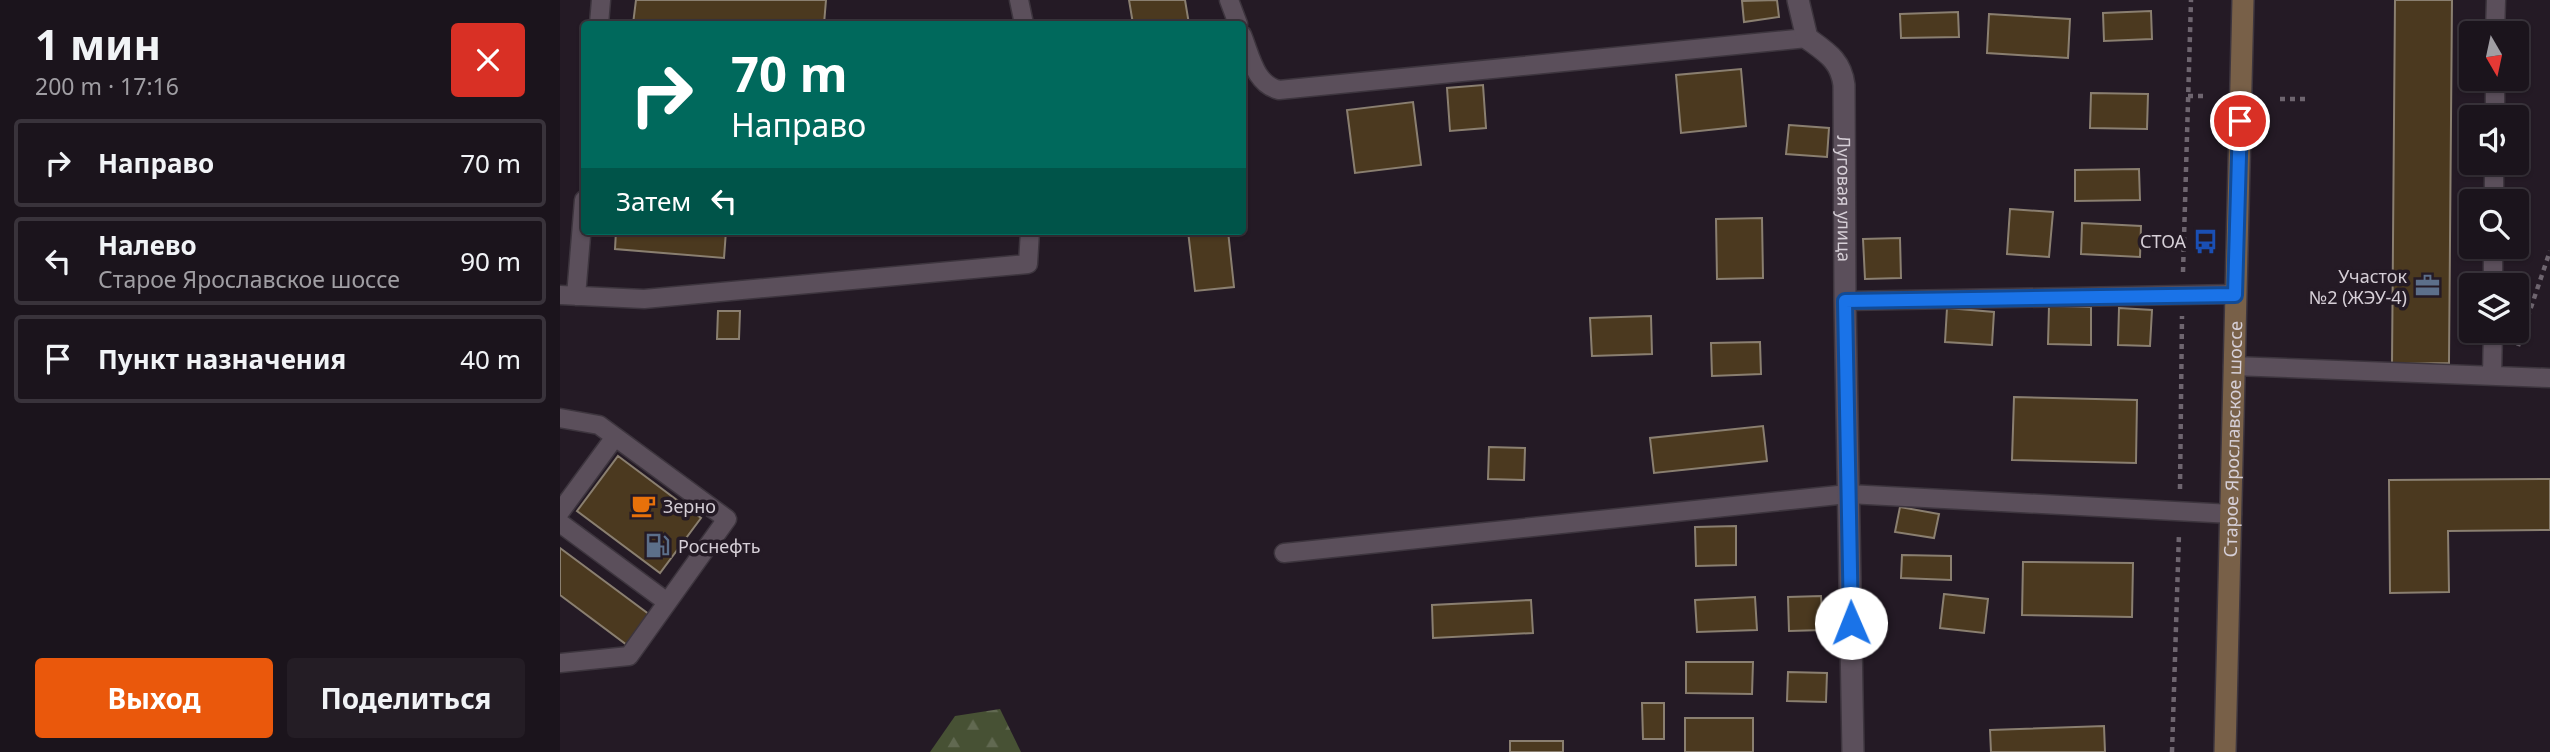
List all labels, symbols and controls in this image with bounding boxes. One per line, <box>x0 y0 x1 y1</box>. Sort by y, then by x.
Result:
text: 1 мин <box>35 15 161 72</box>
north arrow <box>2459 21 2529 91</box>
map controls <box>2459 21 2529 343</box>
button: close <box>451 23 525 97</box>
text: 70 m <box>731 40 848 106</box>
icon: right <box>616 49 707 140</box>
text: 200 m · 17:16 <box>35 70 179 102</box>
pin <box>2210 91 2270 151</box>
icon: arrive <box>2221 102 2259 140</box>
text: Направо <box>731 103 866 146</box>
button: sound <box>2459 105 2529 175</box>
street label: Луговая улица <box>1832 136 1857 262</box>
icon: right <box>39 144 77 182</box>
text: Направо <box>98 145 214 181</box>
text: 70 m <box>460 145 521 181</box>
icon: left <box>705 182 743 220</box>
text: Затем <box>616 183 691 219</box>
button: search <box>2459 189 2529 259</box>
text: Налево <box>98 227 197 263</box>
bus stop icon: СТОА <box>2192 227 2220 255</box>
place label: СТОА <box>2140 229 2187 253</box>
icon: left <box>39 242 77 280</box>
text: 90 m <box>460 243 521 279</box>
text: Старое Ярославское шоссе <box>98 263 400 295</box>
place label: Участок №2 (ЖЭУ-4) <box>2309 264 2407 309</box>
office icon: Участок №2 (ЖЭУ-4) <box>2413 272 2441 300</box>
button: layers <box>2459 273 2529 343</box>
street label: Старое Ярославское шоссе <box>2218 321 2247 558</box>
icon: arrive <box>39 340 77 378</box>
text: Пункт назначения <box>98 341 346 377</box>
text: 40 m <box>460 341 521 377</box>
cafe icon: Зерно <box>629 492 657 520</box>
place label: Зерно <box>663 494 716 518</box>
fuel station icon: Роснефть <box>644 532 672 560</box>
place label: Роснефть <box>678 534 761 558</box>
position arrow <box>1814 586 1888 660</box>
button: Выход <box>35 658 273 738</box>
button: Поделиться <box>287 658 525 738</box>

